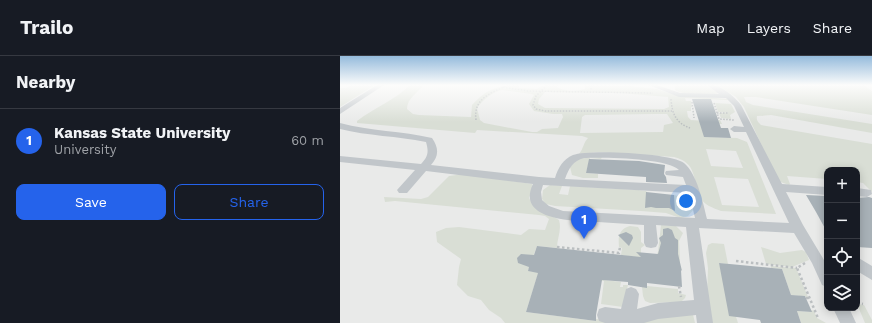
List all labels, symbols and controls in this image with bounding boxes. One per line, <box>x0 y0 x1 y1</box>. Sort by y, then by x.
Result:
text: Trailo <box>20 16 73 39</box>
text: Map <box>696 20 725 36</box>
text: Layers <box>747 20 791 36</box>
text: Share <box>813 20 852 36</box>
text: Nearby <box>16 72 75 92</box>
text: Kansas State University <box>54 124 230 142</box>
text: 1 <box>26 133 32 148</box>
text: 60 m <box>291 133 324 148</box>
text: University <box>54 142 116 157</box>
map controls <box>824 167 860 311</box>
button: + <box>824 167 860 203</box>
button: Save <box>16 184 166 220</box>
button: Share <box>174 184 324 220</box>
your location <box>676 191 696 211</box>
button: − <box>824 203 860 239</box>
pin: 1 <box>571 206 597 239</box>
button: locate <box>824 239 860 275</box>
button: layers <box>824 275 860 311</box>

